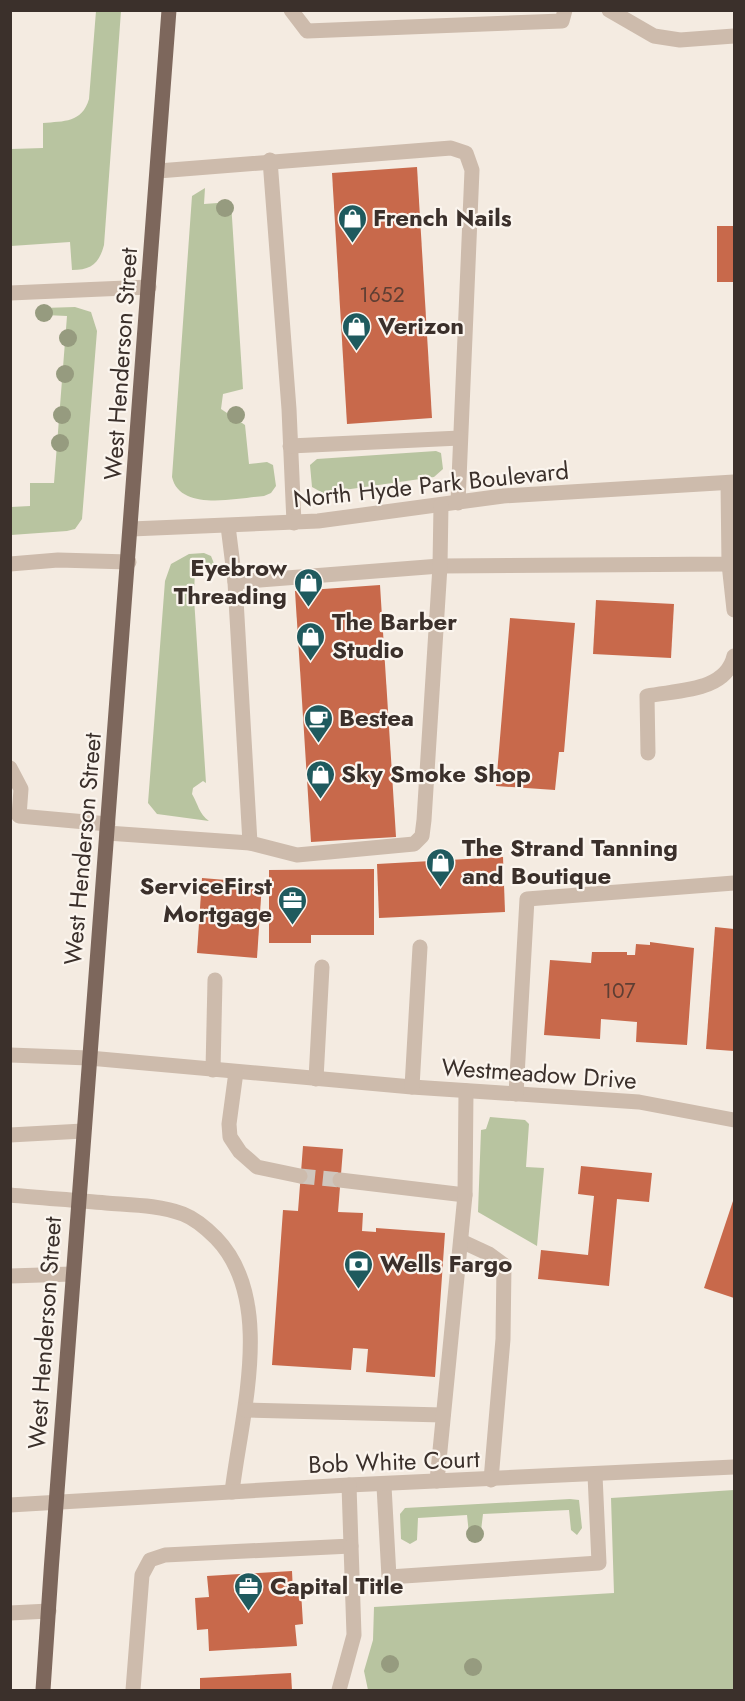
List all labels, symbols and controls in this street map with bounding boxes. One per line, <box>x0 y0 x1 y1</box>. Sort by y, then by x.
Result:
place label: French Nails <box>373 200 512 235</box>
shop icon: French Nails <box>336 202 368 244</box>
street label: West Henderson Street <box>95 246 146 481</box>
house number: 1652 <box>359 280 405 310</box>
place label: Verizon <box>377 308 464 343</box>
shop icon: Verizon <box>341 310 373 352</box>
street label: North Hyde Park Boulevard <box>291 453 571 516</box>
place label: Eyebrow Threading <box>174 550 288 613</box>
shop icon: Eyebrow Threading <box>292 566 324 608</box>
place label: The Barber Studio <box>332 604 457 667</box>
shop icon: The Barber Studio <box>295 620 327 662</box>
place label: Bestea <box>339 700 414 735</box>
cafe icon: Bestea <box>302 702 334 744</box>
street label: West Henderson Street <box>55 731 110 967</box>
place label: Sky Smoke Shop <box>341 756 531 791</box>
shop icon: Sky Smoke Shop <box>304 758 336 800</box>
place label: The Strand Tanning and Boutique <box>462 830 678 893</box>
shop icon: The Strand Tanning and Boutique <box>425 846 457 888</box>
place label: ServiceFirst Mortgage <box>139 868 272 931</box>
office icon: ServiceFirst Mortgage <box>277 884 309 926</box>
house number: 107 <box>602 976 636 1006</box>
street label: Westmeadow Drive <box>440 1049 638 1098</box>
street label: West Henderson Street <box>19 1215 70 1450</box>
place label: Wells Fargo <box>380 1246 512 1281</box>
bank icon: Wells Fargo <box>343 1248 375 1290</box>
street label: Bob White Court <box>308 1441 480 1482</box>
place label: Capital Title <box>270 1568 403 1603</box>
office icon: Capital Title <box>233 1570 265 1612</box>

